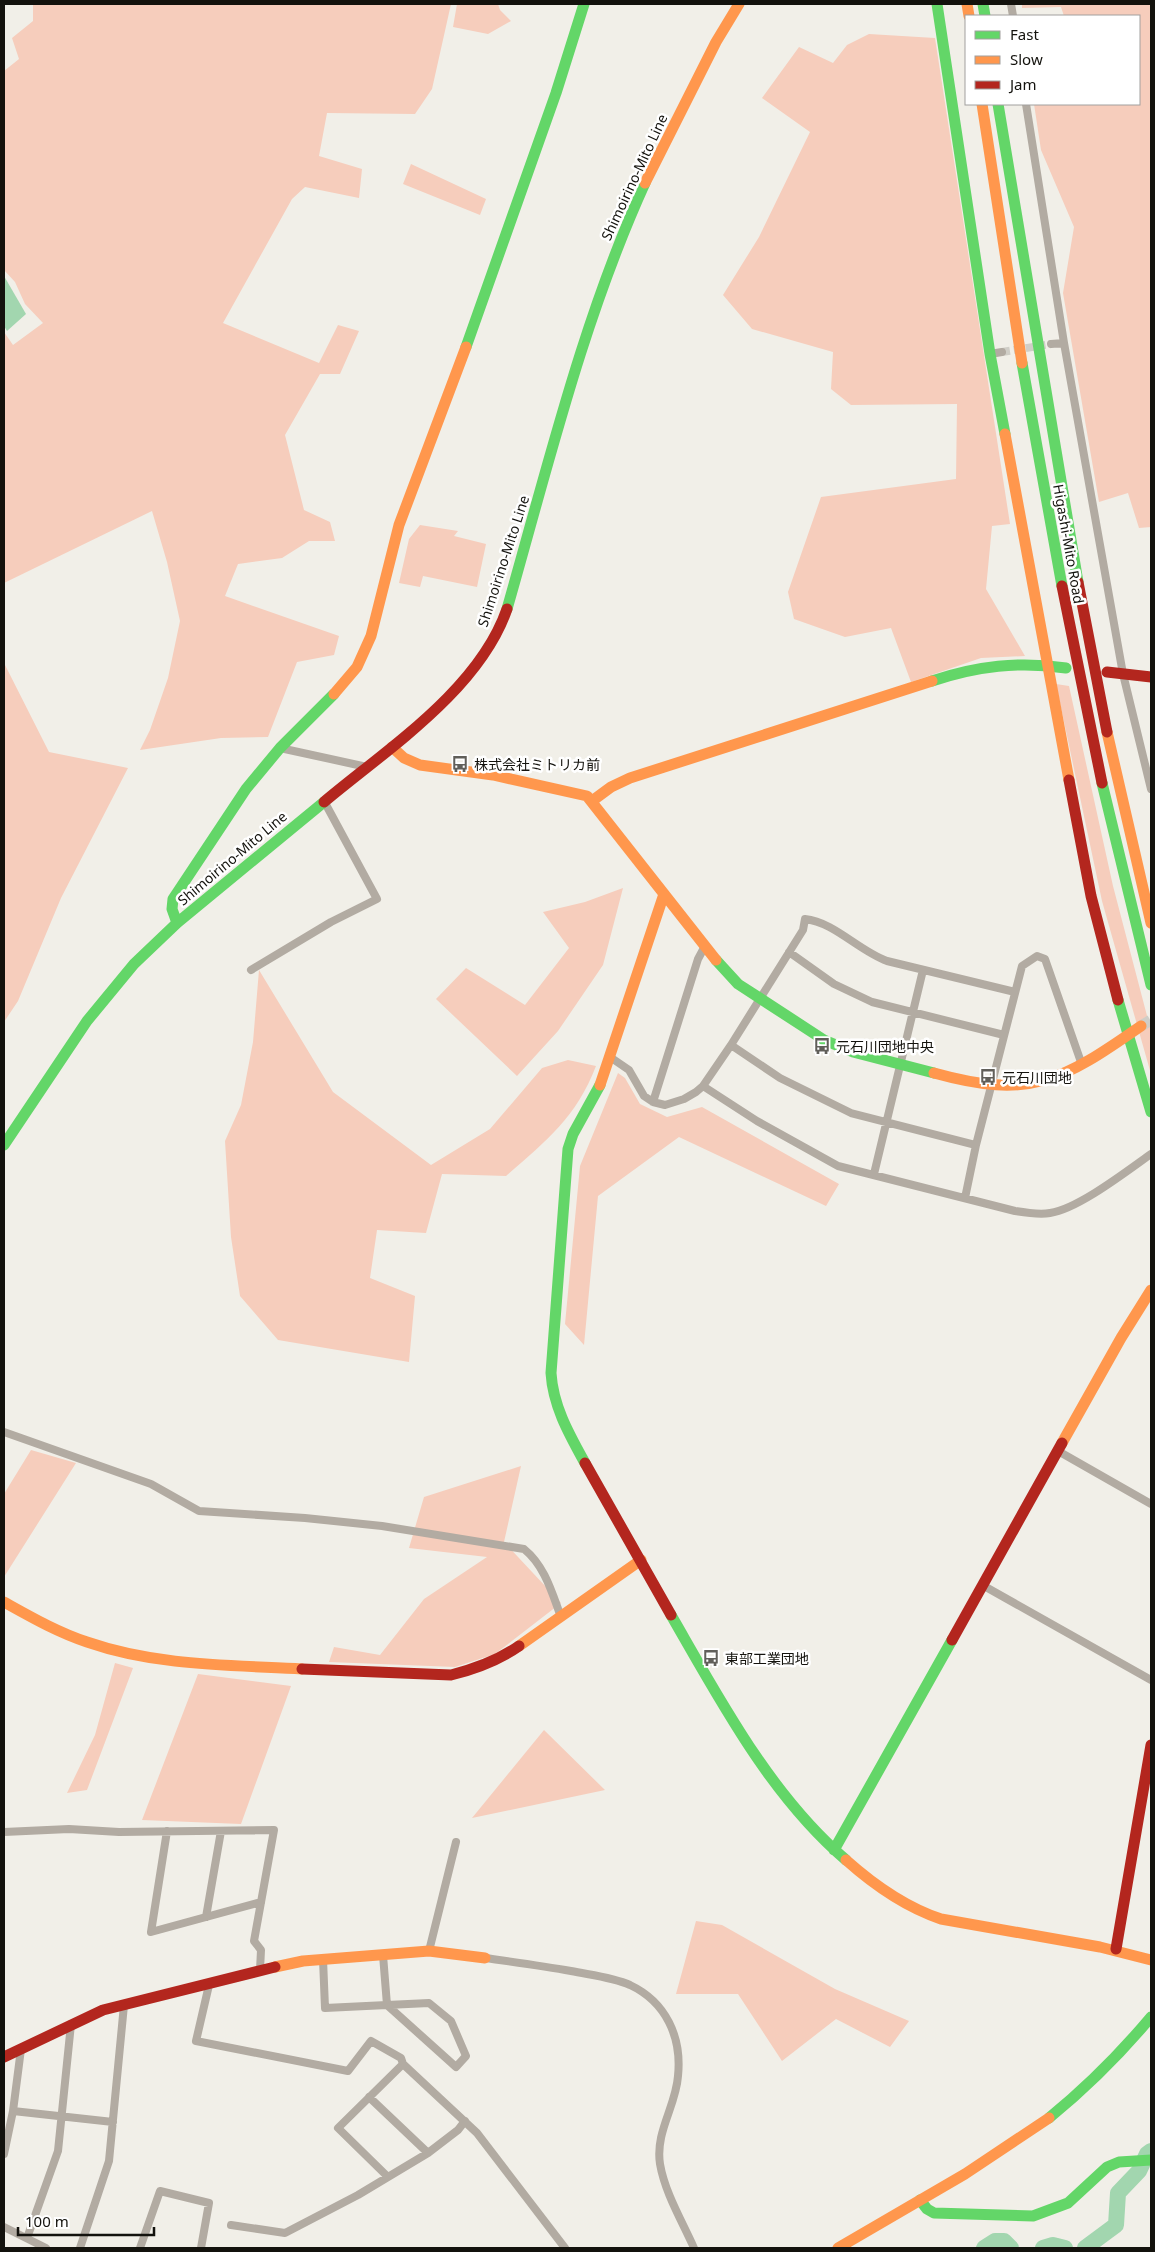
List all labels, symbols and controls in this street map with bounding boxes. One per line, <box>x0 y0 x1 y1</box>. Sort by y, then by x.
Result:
legend <box>965 15 1140 105</box>
text: Fast <box>1010 24 1039 44</box>
text: Slow <box>1010 49 1043 69</box>
text: Jam <box>1008 74 1037 94</box>
street label: Shimoirino-Mito Line <box>596 111 672 243</box>
street label: Higashi-Mito Road <box>1049 483 1089 605</box>
street label: Shimoirino-Mito Line <box>473 493 533 629</box>
bus stop icon: 株式会社ミトリカ前 <box>450 754 470 774</box>
place label: 株式会社ミトリカ前 <box>474 755 600 774</box>
street label: Shimoirino-Mito Line <box>173 807 291 909</box>
bus stop icon: 元石川団地中央 <box>812 1036 832 1056</box>
place label: 元石川団地中央 <box>836 1037 934 1056</box>
bus stop icon: 元石川団地 <box>978 1067 998 1087</box>
place label: 元石川団地 <box>1002 1068 1072 1087</box>
bus stop icon: 東部工業団地 <box>701 1648 721 1668</box>
place label: 東部工業団地 <box>725 1649 809 1668</box>
scale bar <box>18 2204 154 2236</box>
text: 100 m <box>25 2211 69 2231</box>

